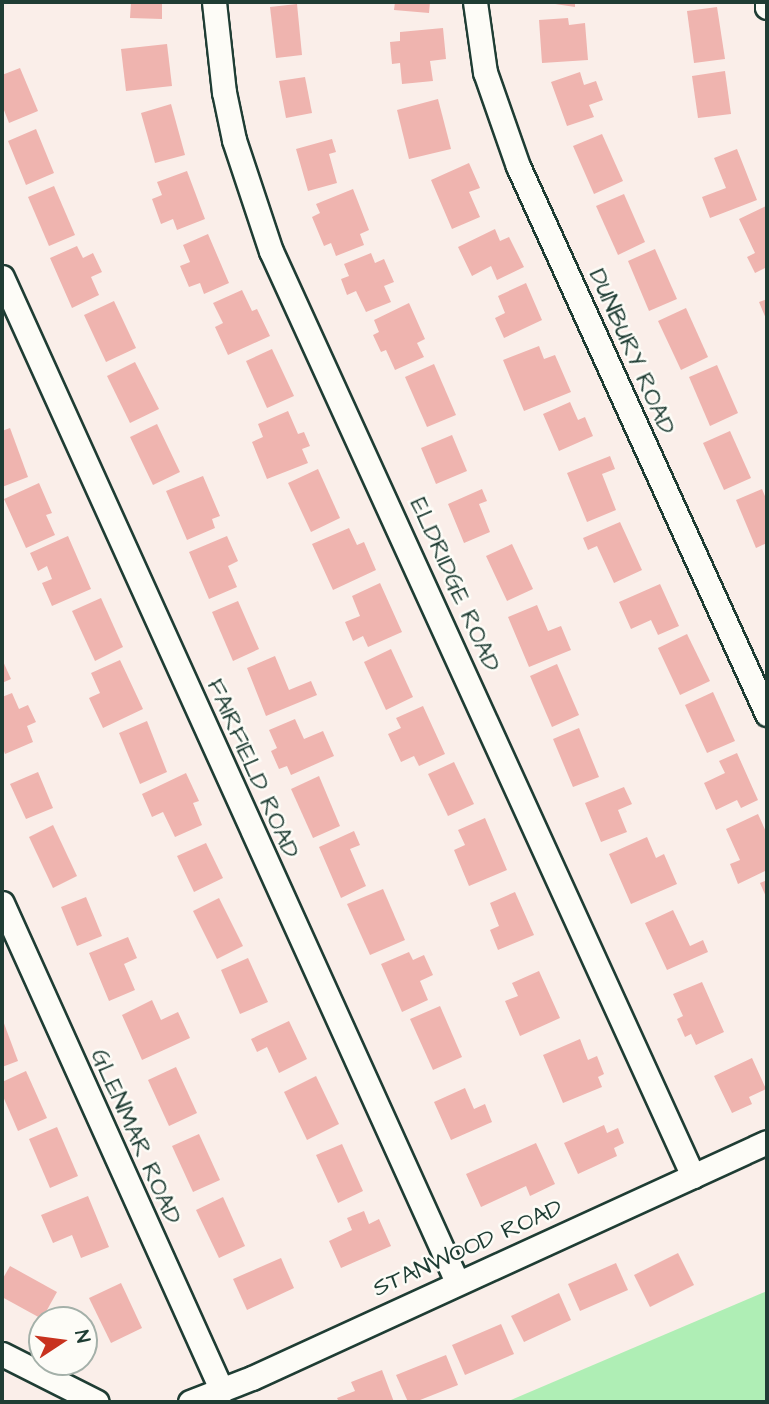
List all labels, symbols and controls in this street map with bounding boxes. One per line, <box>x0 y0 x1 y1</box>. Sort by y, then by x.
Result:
street label: DUNBURY ROAD <box>582 265 680 439</box>
street label: ELDRIDGE ROAD <box>403 494 505 676</box>
street label: FAIRFIELD ROAD <box>200 675 304 863</box>
street label: GLENMAR ROAD <box>83 1045 187 1229</box>
street label: STANWOOD ROAD <box>369 1194 567 1304</box>
north arrow <box>28 1306 98 1376</box>
text: N <box>68 1328 96 1345</box>

